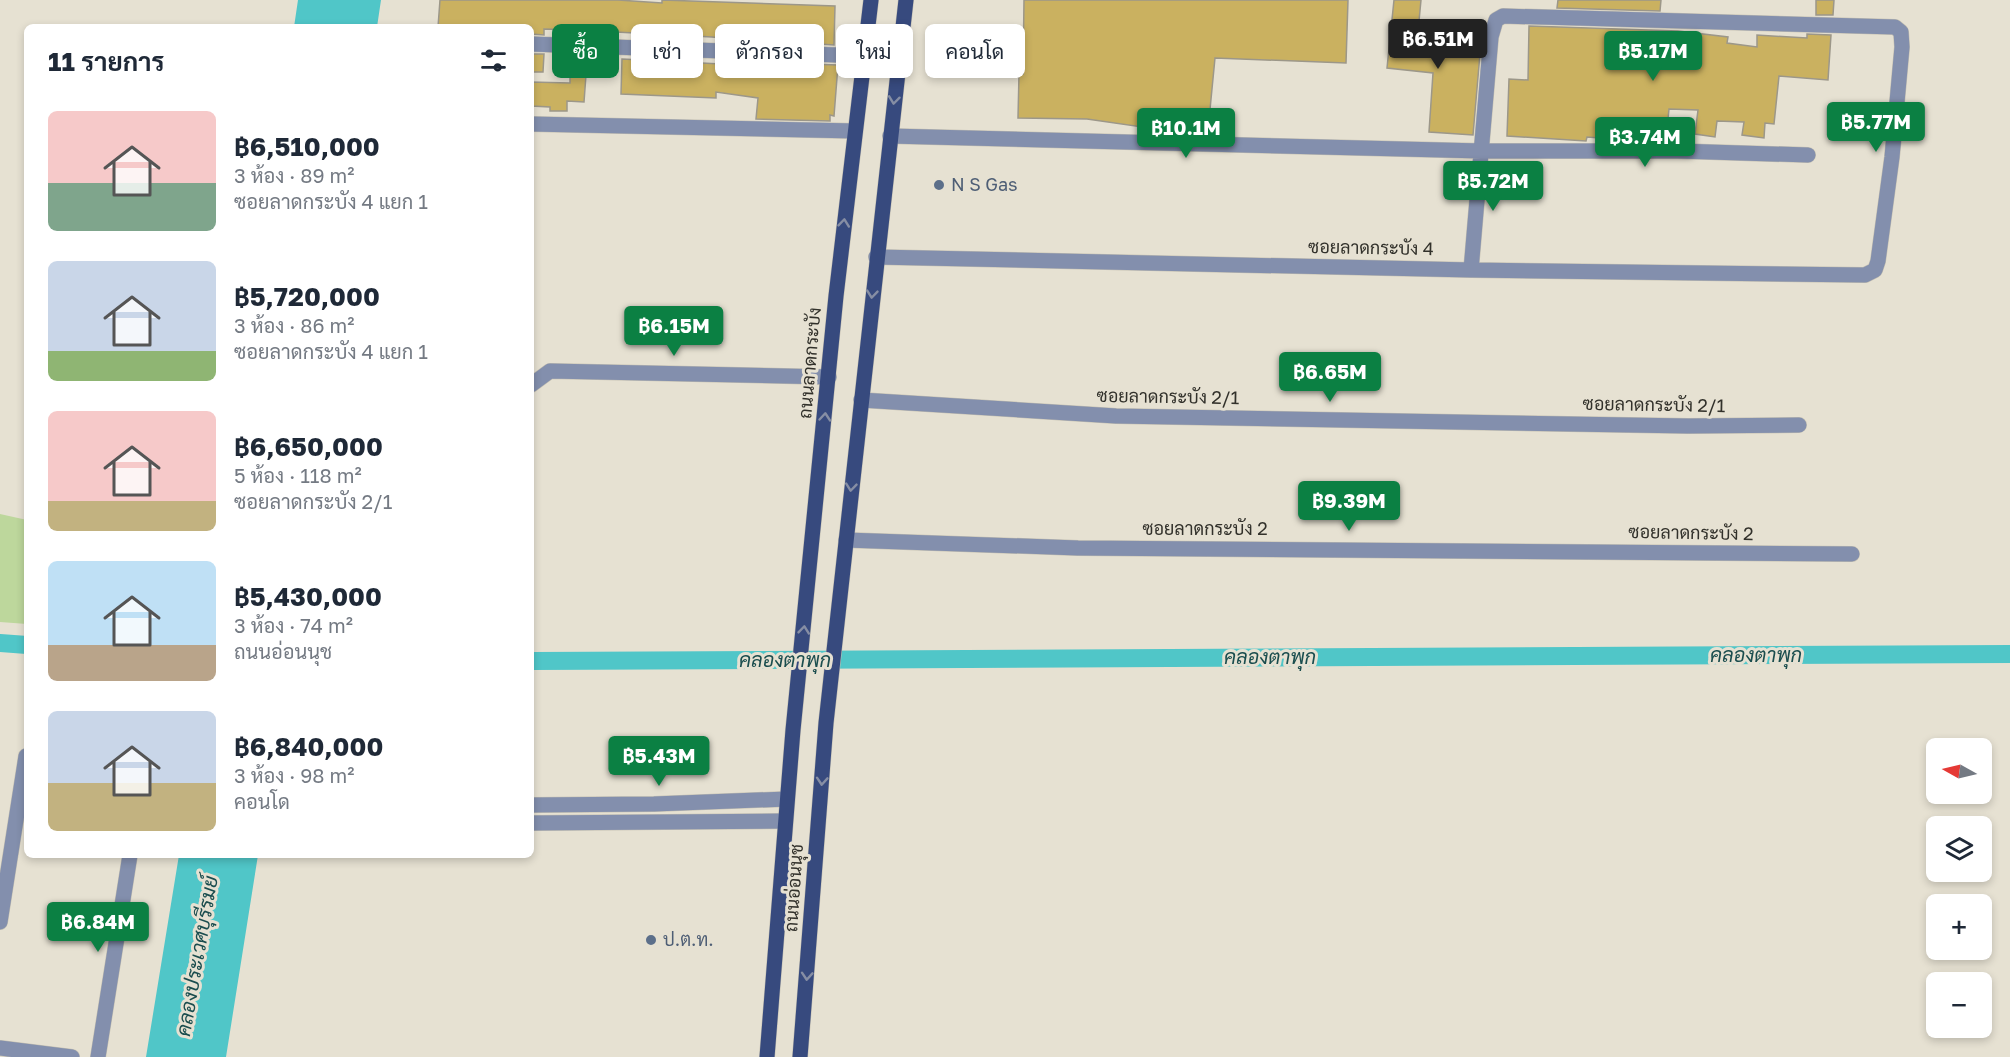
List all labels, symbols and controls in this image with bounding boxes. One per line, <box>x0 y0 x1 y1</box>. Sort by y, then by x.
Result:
pin: ฿6.51M <box>1389 19 1487 70</box>
chip: ซื้อ <box>552 24 619 78</box>
chip: เช่า <box>631 24 703 78</box>
chip: ตัวกรอง <box>715 24 824 78</box>
chip: ใหม่ <box>836 24 913 78</box>
chip: คอนโด <box>925 24 1025 78</box>
text: ฿6.51M <box>1402 26 1474 50</box>
pin: ฿5.17M <box>1604 31 1702 82</box>
text: ฿5.17M <box>1618 38 1688 62</box>
icon: filters <box>477 44 510 77</box>
text: 11 รายการ <box>48 46 164 77</box>
one-way arrow <box>889 95 901 104</box>
pin: ฿5.77M <box>1827 102 1925 153</box>
pin: ฿10.1M <box>1137 108 1235 159</box>
text: ฿5.77M <box>1841 109 1911 133</box>
text: ฿10.1M <box>1151 115 1221 139</box>
pin: ฿3.74M <box>1596 117 1694 168</box>
text: ฿3.74M <box>1609 124 1681 148</box>
text: ฿6,510,000 <box>234 131 380 162</box>
icon: home <box>96 135 168 207</box>
pin: ฿5.72M <box>1444 161 1542 212</box>
text: 3 ห้อง · 89 m² <box>234 163 354 187</box>
text: ฿5.72M <box>1457 168 1529 192</box>
place label: N S Gas <box>951 173 1018 195</box>
marker: N S Gas <box>932 178 946 192</box>
text: ซอยลาดกระบัง 4 แยก 1 <box>234 189 428 213</box>
one-way arrow <box>838 218 850 227</box>
street label: ซอยลาดกระบัง 4 <box>1308 235 1434 259</box>
text: ฿5,720,000 <box>234 281 380 312</box>
icon: home <box>96 285 168 357</box>
one-way arrow <box>867 289 879 298</box>
pin: ฿6.15M <box>625 306 723 357</box>
street label: ถนนลาดกระบัง <box>793 306 825 420</box>
text: 3 ห้อง · 86 m² <box>234 313 354 337</box>
text: ฿6.15M <box>638 313 710 337</box>
text: ซอยลาดกระบัง 4 แยก 1 <box>234 339 428 363</box>
pin: ฿6.65M <box>1281 352 1379 403</box>
text: ฿6.65M <box>1293 359 1367 383</box>
street label: ซอยลาดกระบัง 2/1 <box>1097 384 1240 408</box>
street label: ซอยลาดกระบัง 2/1 <box>1583 392 1726 416</box>
one-way arrow <box>818 412 831 421</box>
text: ฿6,650,000 <box>234 431 383 462</box>
icon: home <box>96 435 168 507</box>
text: 5 ห้อง · 118 m² <box>234 463 362 487</box>
pin: ฿9.39M <box>1300 481 1398 532</box>
one-way arrow <box>845 483 858 492</box>
text: ฿9.39M <box>1312 488 1386 512</box>
text: ซอยลาดกระบัง 2/1 <box>234 489 392 513</box>
street label: ซอยลาดกระบัง 2 <box>1142 517 1268 539</box>
street label: ซอยลาดกระบัง 2 <box>1628 520 1754 544</box>
text: ฿5,430,000 <box>234 581 382 612</box>
icon: home <box>96 585 168 657</box>
text: 3 ห้อง · 74 m² <box>234 613 353 637</box>
one-way arrow <box>797 625 810 634</box>
text: ถนนอ่อนนุช <box>234 639 332 663</box>
water label: คลองตาพุก <box>1710 642 1802 669</box>
water label: คลองตาพุก <box>1224 644 1316 671</box>
water label: คลองตาพุก <box>739 647 831 674</box>
text: ฿6,840,000 <box>234 731 383 762</box>
icon: home <box>96 735 168 807</box>
pin: ฿5.43M <box>610 736 708 787</box>
north arrow <box>1926 738 1992 804</box>
map controls <box>1926 738 1992 1038</box>
text: ฿5.43M <box>622 743 696 767</box>
text: 3 ห้อง · 98 m² <box>234 763 354 787</box>
one-way arrow <box>815 777 828 786</box>
text: คอนโด <box>234 789 290 813</box>
button: layers <box>1926 816 1992 882</box>
street label: ถนนอ่อนนุช <box>779 843 809 933</box>
water label: คลองประเวศบุรีรมย์ <box>169 871 225 1038</box>
button: + <box>1926 894 1992 960</box>
pin: ฿6.84M <box>49 902 147 953</box>
text: ฿6.84M <box>61 909 135 933</box>
place label: ป.ต.ท. <box>663 928 714 950</box>
marker: ป.ต.ท. <box>644 933 658 947</box>
one-way arrow <box>800 971 813 980</box>
button: − <box>1926 972 1992 1038</box>

